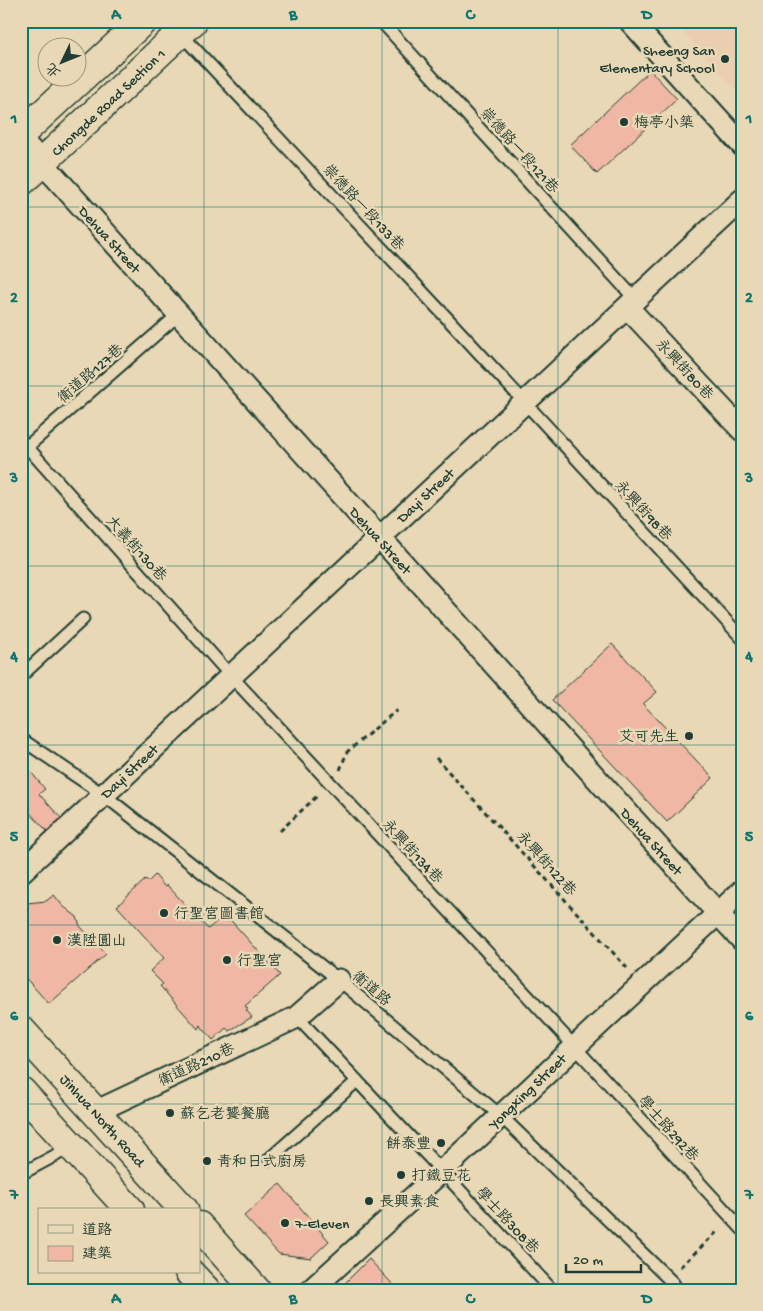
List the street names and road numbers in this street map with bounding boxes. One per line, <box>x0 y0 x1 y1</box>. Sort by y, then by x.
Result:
street label: Chongde Road Section 1 <box>48 46 170 161</box>
street label: 崇德路一段121巷 <box>475 104 563 198</box>
street label: 崇德路一段133巷 <box>318 161 408 255</box>
street label: Dehua Street <box>73 202 145 279</box>
street label: 永興街80巷 <box>651 336 716 405</box>
street label: 衛道路127巷 <box>55 341 128 408</box>
street label: Dayi Street <box>393 464 460 528</box>
street label: 永興街98巷 <box>610 478 675 545</box>
street label: Dehua Street <box>344 503 416 580</box>
street label: 大義街130巷 <box>101 513 170 586</box>
street label: Dayi Street <box>97 740 164 804</box>
street label: Dehua Street <box>615 804 687 881</box>
street label: 永興街134巷 <box>377 817 446 888</box>
street label: 永興街122巷 <box>512 828 579 900</box>
street label: 衛道路 <box>348 968 394 1011</box>
street label: 衛道路210巷 <box>156 1040 238 1091</box>
street label: Yongxing Street <box>484 1050 572 1135</box>
street label: Jinhua North Road <box>55 1071 149 1172</box>
street label: 學士路292巷 <box>633 1092 702 1166</box>
street label: 學士路308巷 <box>471 1184 543 1258</box>

